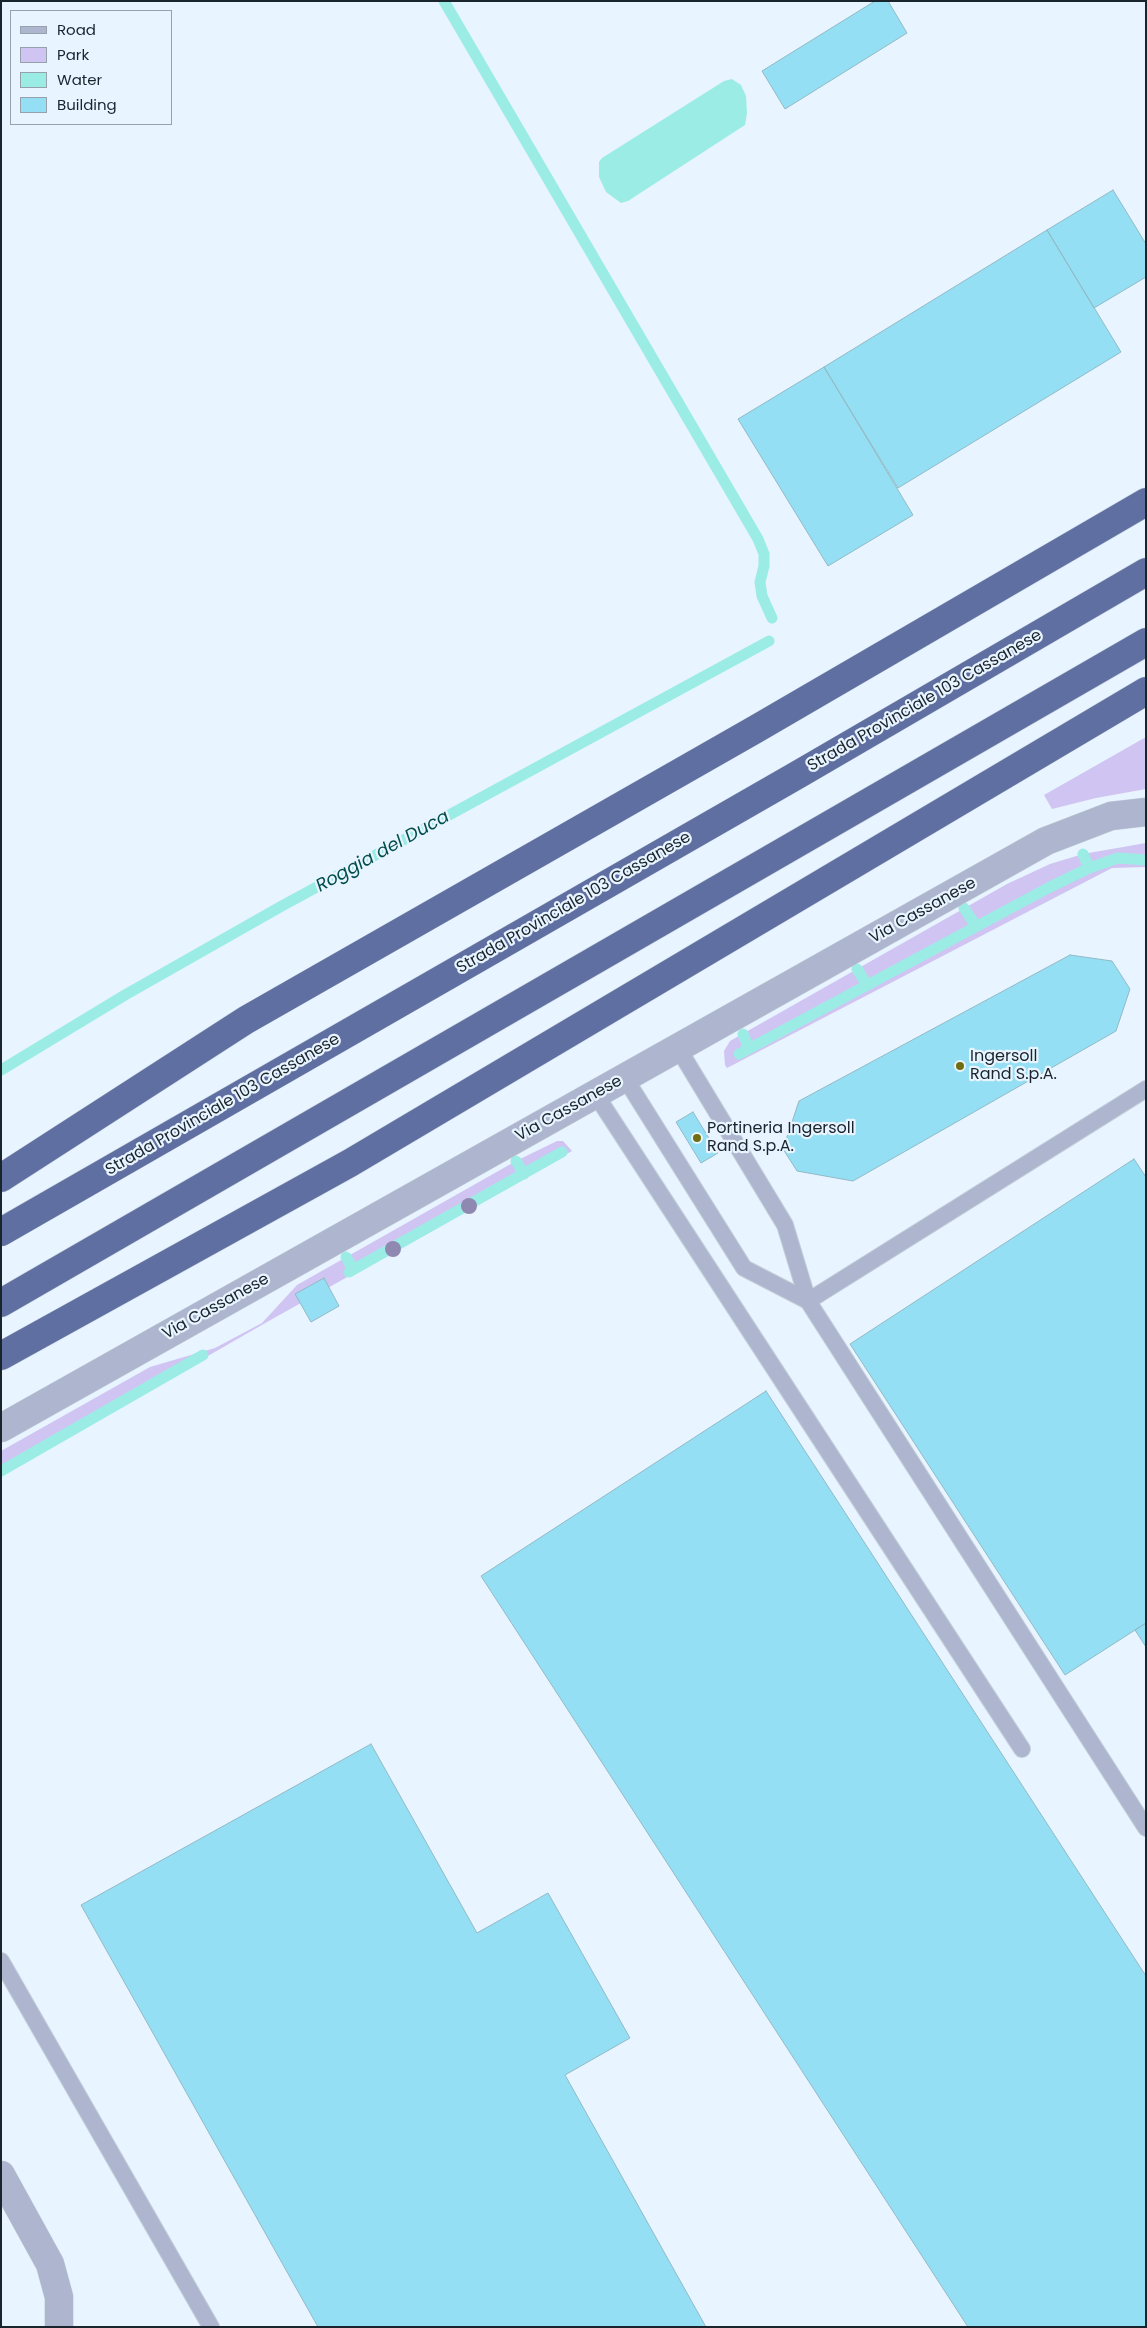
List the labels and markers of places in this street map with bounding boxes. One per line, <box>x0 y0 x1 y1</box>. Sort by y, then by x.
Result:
place label: Ingersoll Rand S.p.A. <box>970 1047 1057 1085</box>
marker: Ingersoll Rand S.p.A. <box>954 1060 966 1072</box>
place label: Portineria Ingersoll Rand S.p.A. <box>707 1119 855 1157</box>
marker: Portineria Ingersoll Rand S.p.A. <box>691 1132 703 1144</box>

